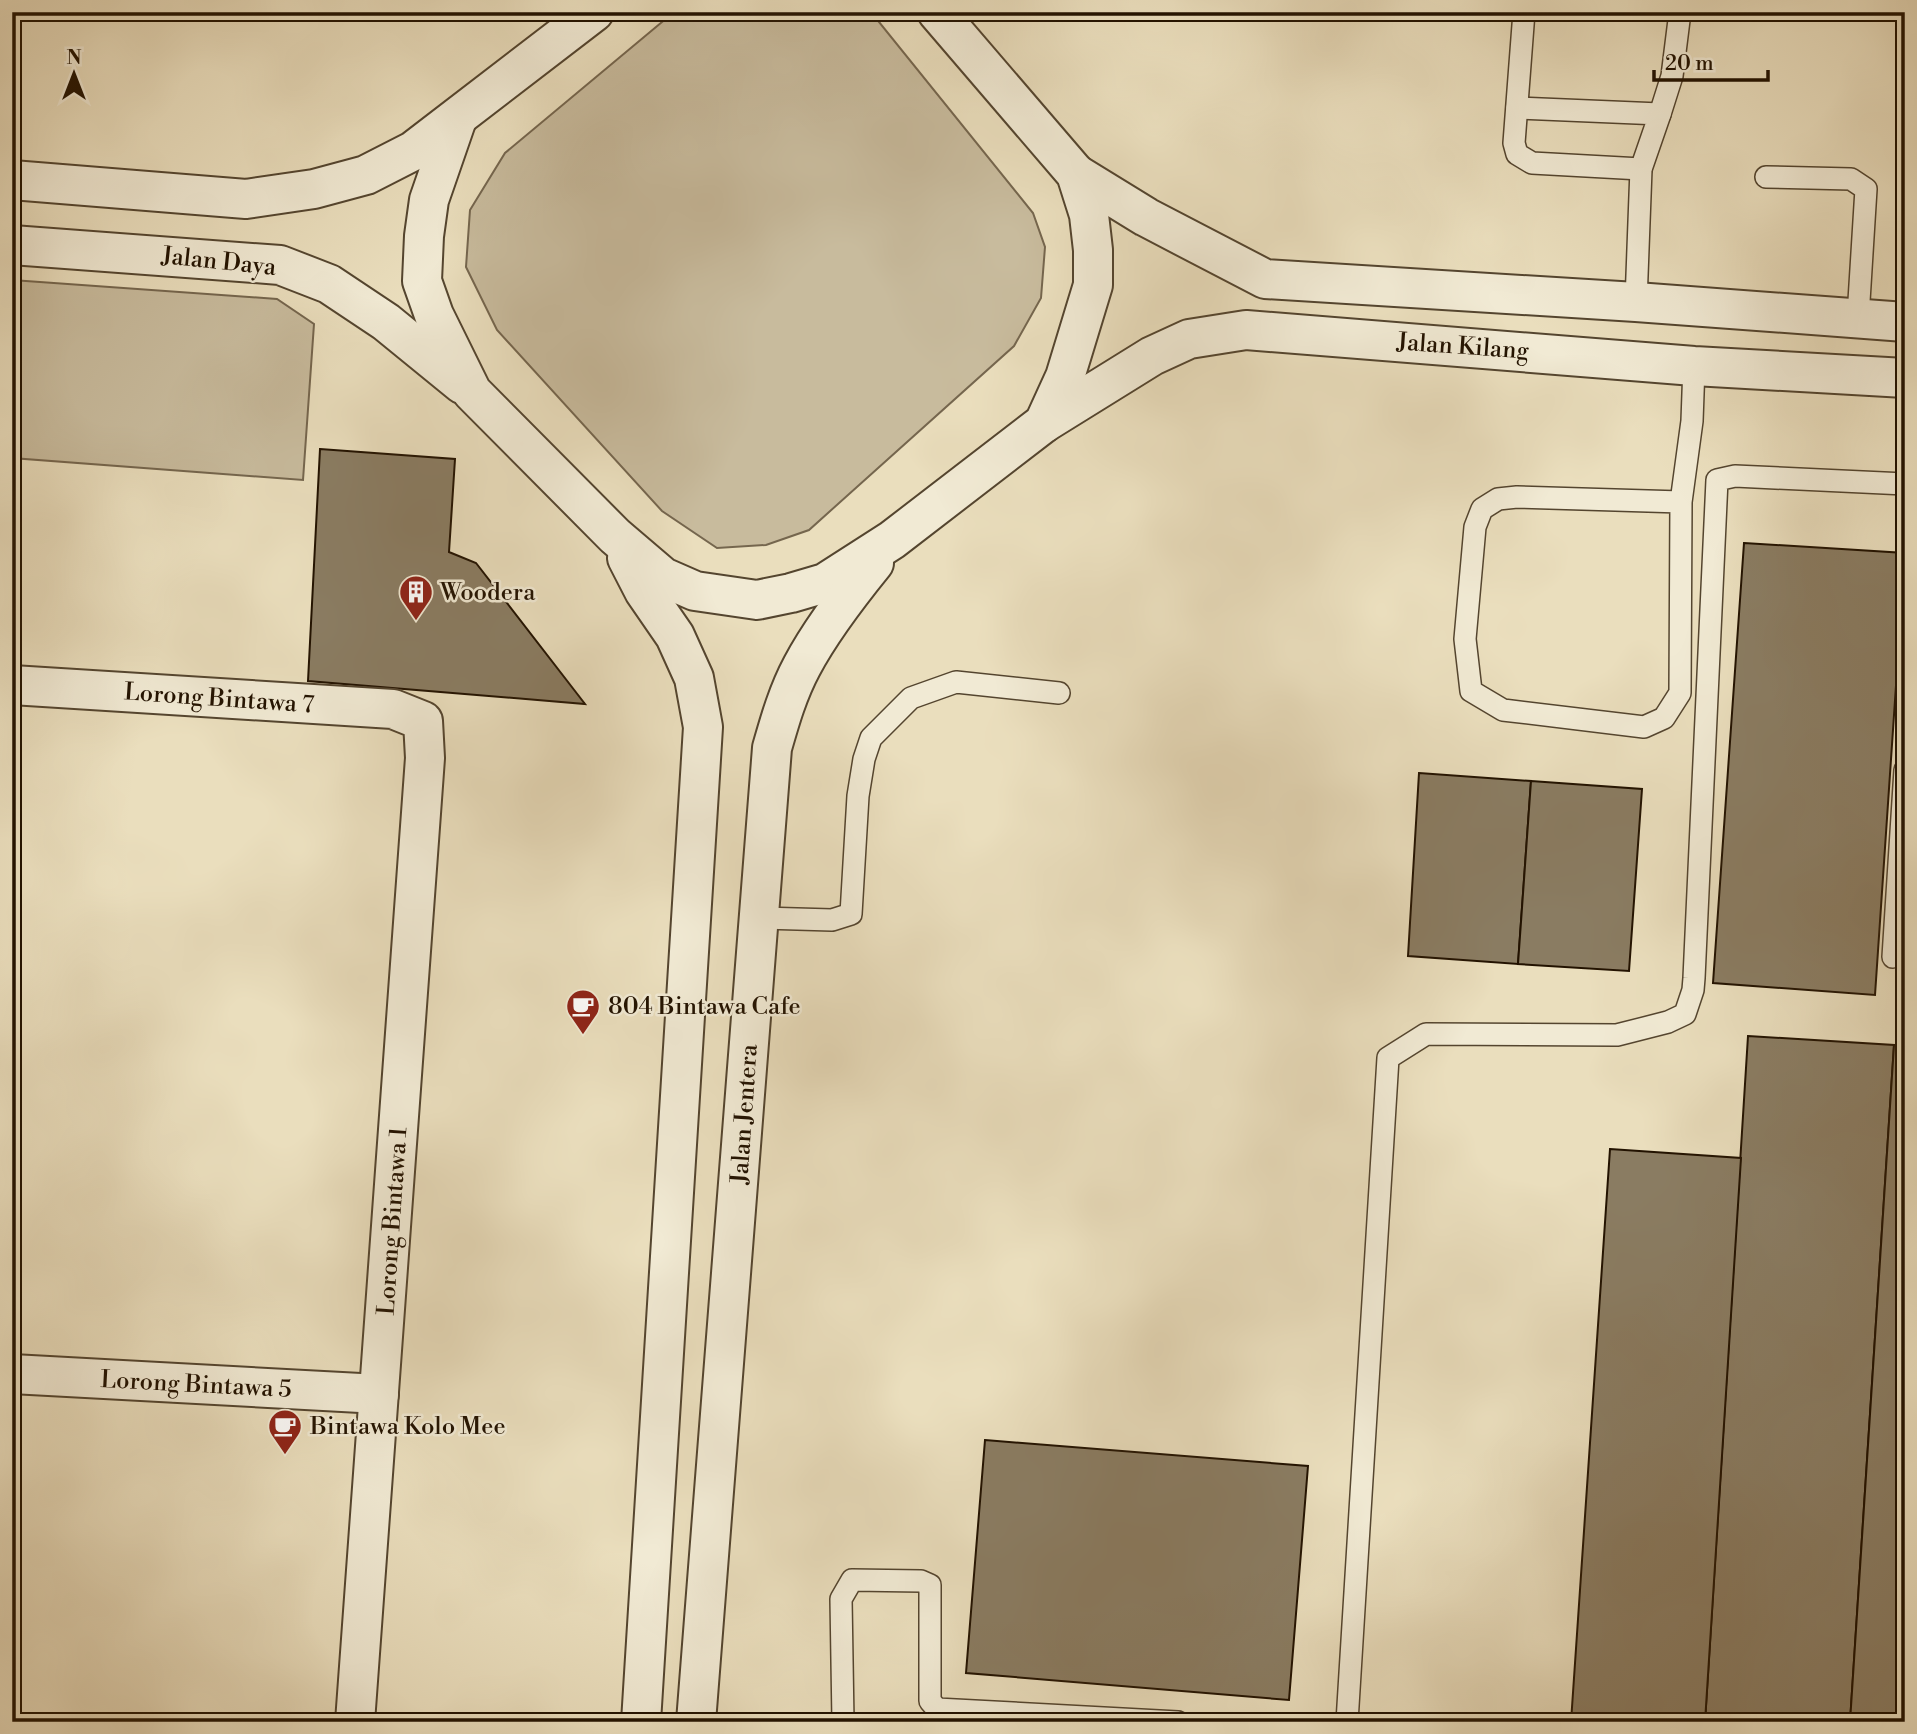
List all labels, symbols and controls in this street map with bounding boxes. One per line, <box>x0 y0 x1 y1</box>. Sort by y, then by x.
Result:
north arrow <box>38 38 108 108</box>
scale bar <box>1654 38 1768 82</box>
text: N <box>66 46 82 70</box>
text: 20 m <box>1665 51 1714 77</box>
street label: Jalan Daya <box>159 241 279 283</box>
street label: Jalan Kilang <box>1395 327 1530 367</box>
building icon: Woodera <box>397 573 435 622</box>
place label: Woodera <box>439 578 536 608</box>
street label: Lorong Bintawa 7 <box>123 677 315 721</box>
cafe icon: 804 Bintawa Cafe <box>564 987 602 1036</box>
place label: 804 Bintawa Cafe <box>608 992 801 1022</box>
street label: Jalan Jentera <box>725 1042 765 1186</box>
street label: Lorong Bintawa 1 <box>371 1125 415 1316</box>
street label: Lorong Bintawa 5 <box>99 1365 292 1405</box>
cafe icon: Bintawa Kolo Mee <box>266 1407 304 1456</box>
place label: Bintawa Kolo Mee <box>309 1412 506 1442</box>

